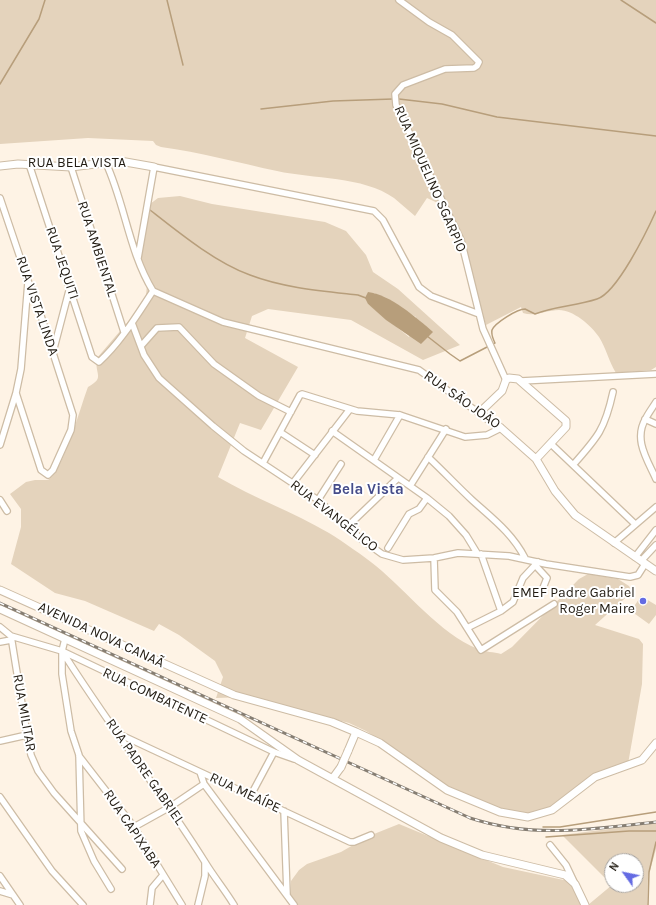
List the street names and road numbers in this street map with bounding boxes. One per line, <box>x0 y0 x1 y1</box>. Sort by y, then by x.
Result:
street label: RUA MIQUELINO SGARPIO <box>390 103 470 255</box>
street label: RUA BELA VISTA <box>28 155 126 171</box>
street label: RUA AMBIENTAL <box>74 199 120 299</box>
street label: RUA JEQUITI <box>42 224 82 302</box>
street label: RUA VISTA LINDA <box>12 254 62 358</box>
street label: RUA SÃO JOÃO <box>420 367 504 433</box>
street label: RUA EVANGÉLICO <box>287 476 381 556</box>
street label: AVENIDA NOVA CANAÃ <box>35 598 167 672</box>
street label: RUA COMBATENTE <box>100 664 210 728</box>
street label: RUA MILITAR <box>9 673 39 753</box>
street label: RUA PADRE GABRIEL <box>102 716 188 828</box>
street label: RUA MEAÍPE <box>207 769 283 817</box>
street label: RUA CAPIXABA <box>100 787 164 871</box>

